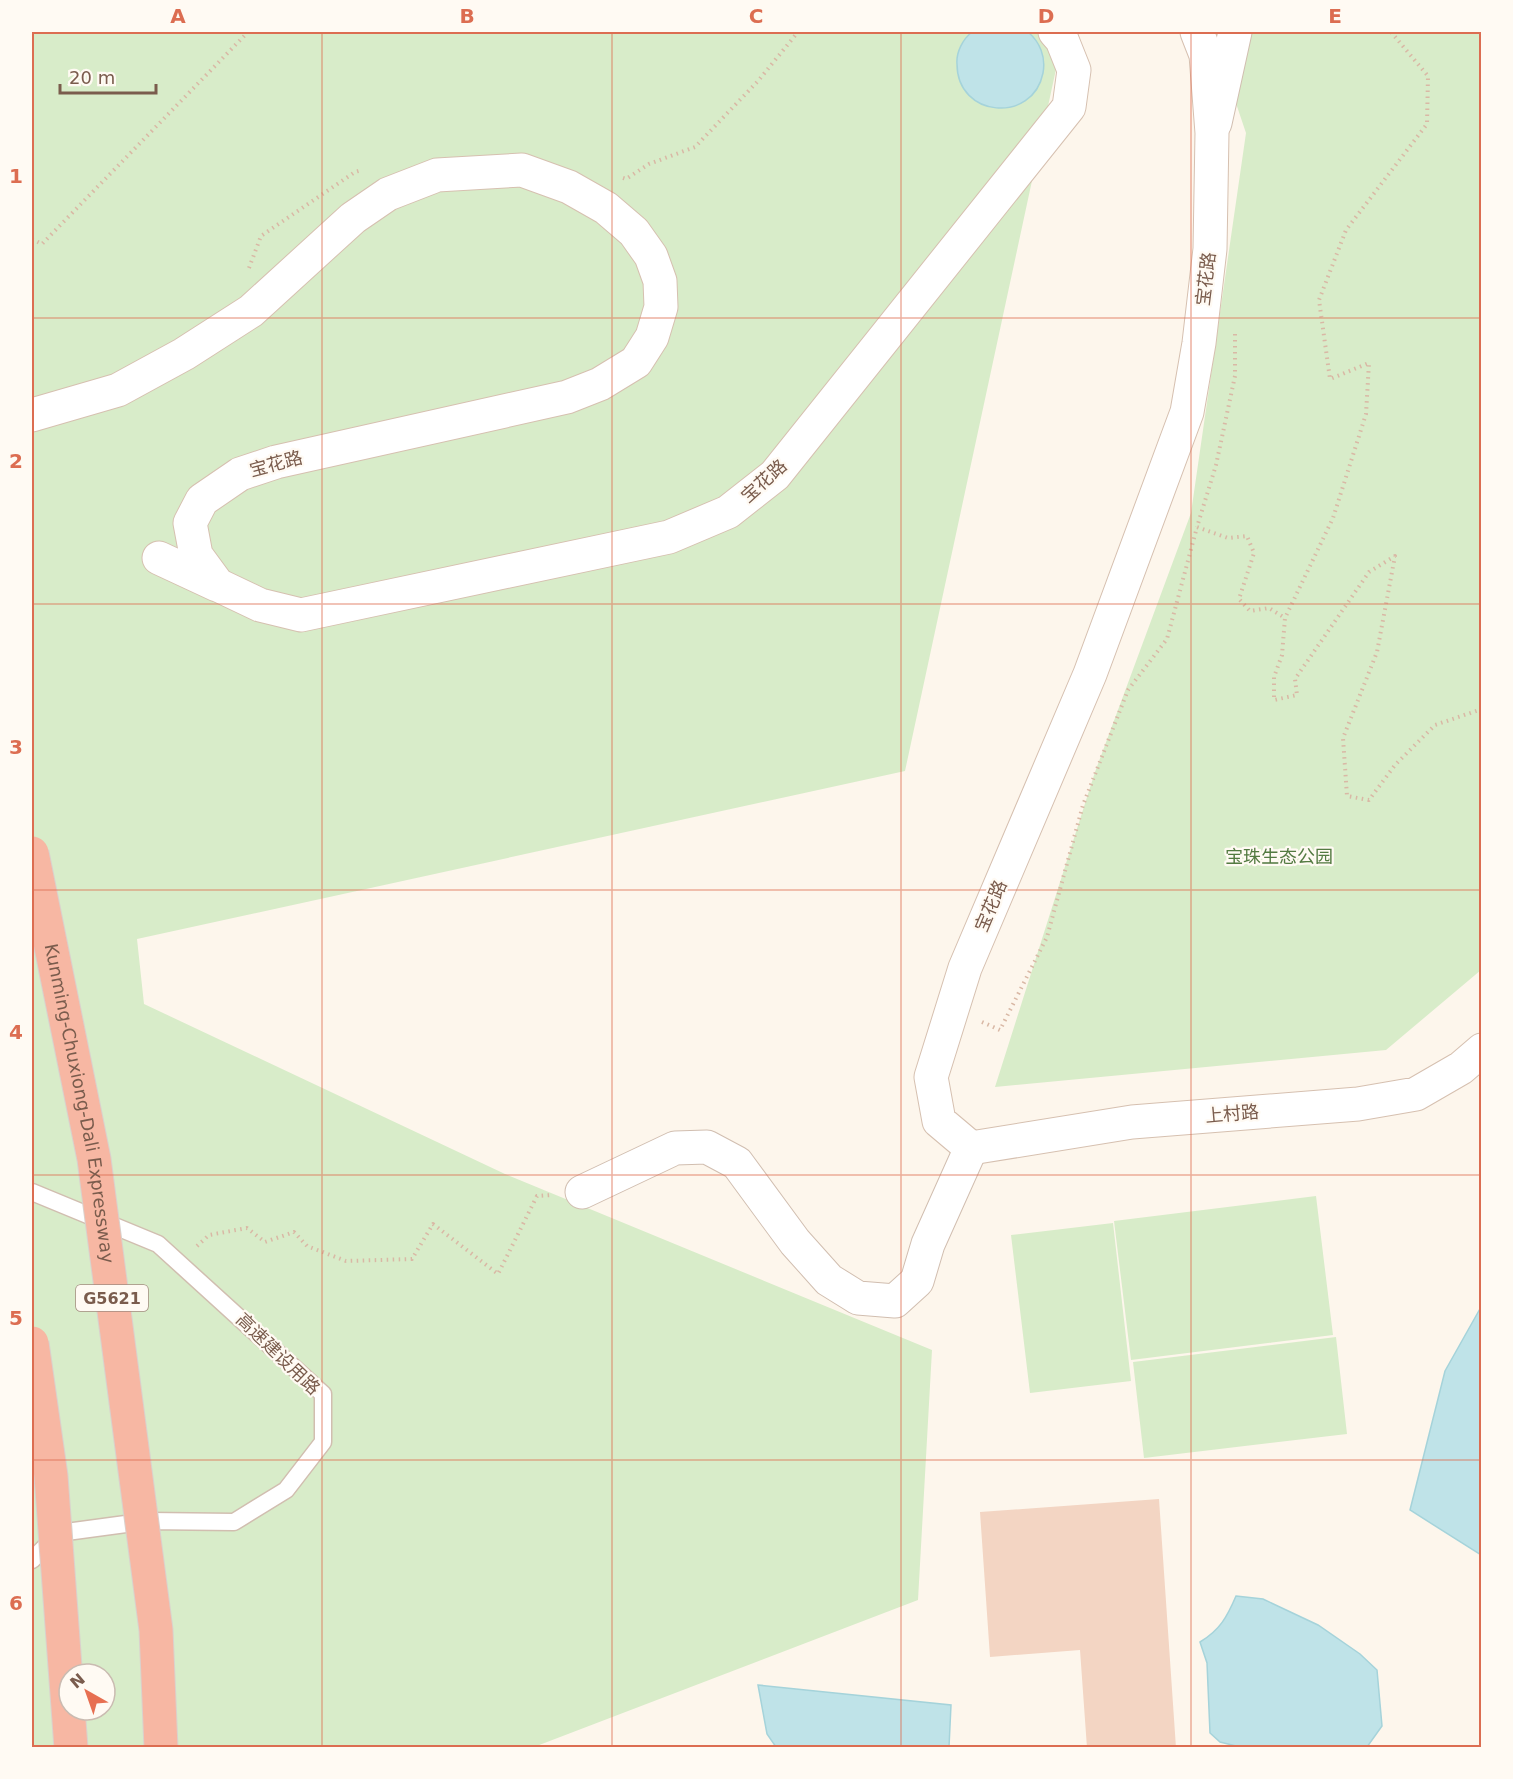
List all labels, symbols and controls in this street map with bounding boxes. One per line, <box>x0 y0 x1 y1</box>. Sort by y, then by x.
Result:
text: A <box>170 4 186 28</box>
text: B <box>459 4 475 28</box>
text: C <box>749 4 763 28</box>
text: D <box>1038 4 1054 28</box>
text: E <box>1328 4 1342 28</box>
scale bar <box>60 57 156 95</box>
text: 20 m <box>69 67 115 88</box>
text: 1 <box>9 164 23 188</box>
street label: 宝花路 <box>1192 251 1219 307</box>
street label: 宝花路 <box>247 446 305 481</box>
text: 2 <box>9 449 23 473</box>
street label: 宝花路 <box>737 455 791 506</box>
text: 3 <box>9 735 23 759</box>
park label: 宝珠生态公园 <box>1225 846 1333 867</box>
street label: 宝花路 <box>970 877 1011 935</box>
street label: Kunming-Chuxiong-Dali Expressway <box>41 942 119 1265</box>
text: 4 <box>9 1020 23 1044</box>
street label: 上村路 <box>1204 1101 1260 1126</box>
road number: G5621 <box>76 1285 148 1311</box>
text: 5 <box>9 1306 23 1330</box>
street label: 高速建设用路 <box>232 1309 324 1399</box>
text: 6 <box>9 1591 23 1615</box>
north arrow <box>57 1662 117 1722</box>
text: N <box>66 1669 89 1692</box>

